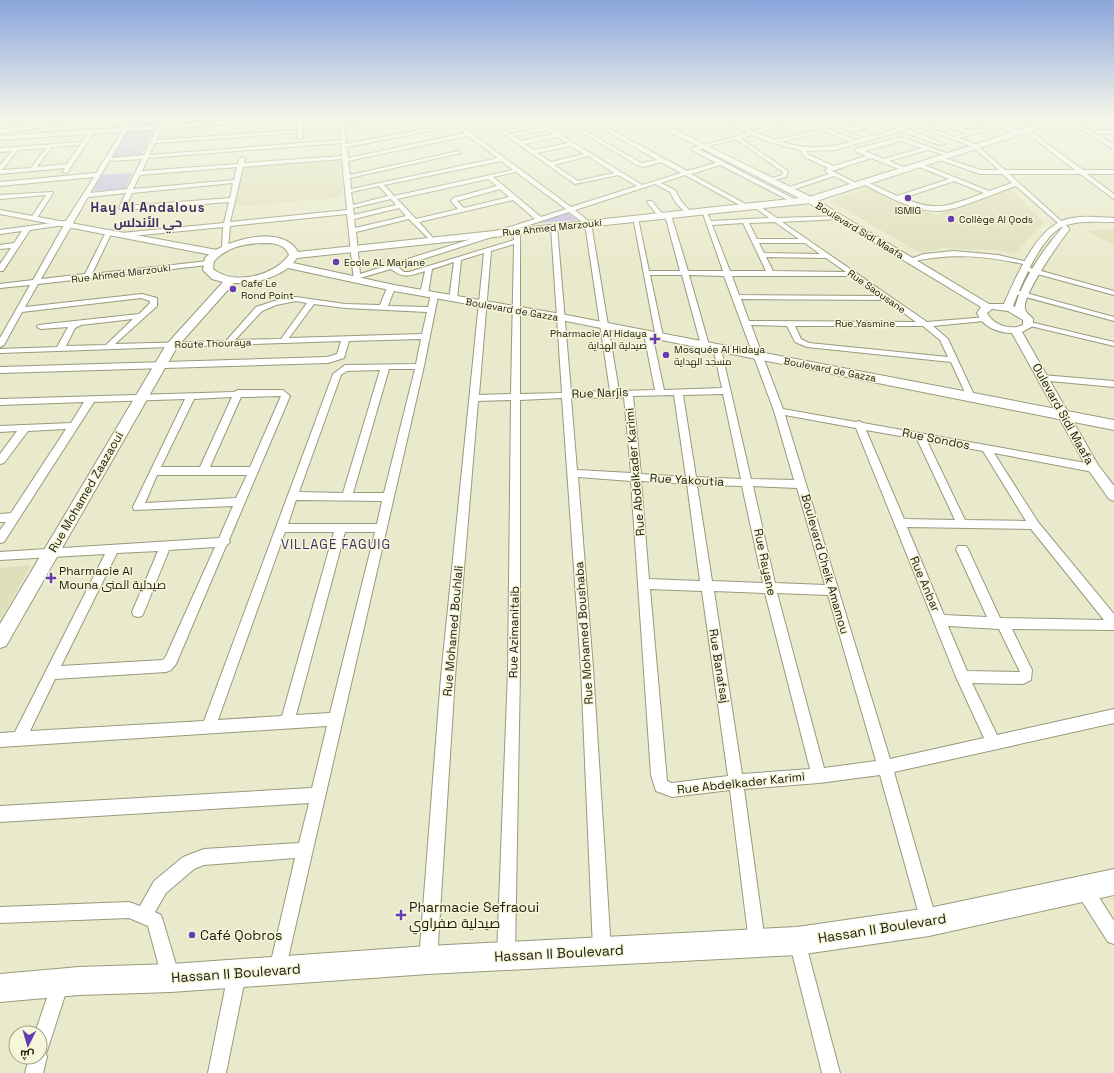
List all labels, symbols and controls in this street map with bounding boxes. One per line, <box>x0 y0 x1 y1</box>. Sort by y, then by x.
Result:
marker: ISMIG <box>903 193 913 203</box>
district label: Hay Al Andalous حي الأندلس <box>90 199 206 234</box>
street label: Boulevard Sidi Maafa <box>813 199 906 262</box>
place label: ISMIG <box>895 204 921 217</box>
place label: Collège Al Qods <box>959 213 1033 226</box>
marker: Collège Al Qods <box>946 214 956 224</box>
street label: Rue Ahmed Marzouki <box>502 216 602 239</box>
place label: Ecole AL Marjane <box>344 256 425 269</box>
marker: Ecole AL Marjane <box>331 257 341 267</box>
street label: Rue Ahmed Marzouki <box>71 261 172 286</box>
street label: Rue Saousane <box>845 267 908 316</box>
place label: Cafe Le Rond Point <box>241 277 294 302</box>
marker: Cafe Le Rond Point <box>228 284 238 294</box>
street label: Boulevard de Gazza <box>464 295 560 324</box>
street label: Rue Yasmine <box>835 317 895 330</box>
place label: Pharmacie Al Hidaya صيدلية الهداية <box>550 327 647 352</box>
marker: Pharmacie Al Hidaya صيدلية الهداية <box>650 334 660 344</box>
street label: Route Thouraya <box>174 336 252 351</box>
place label: Mosquée Al Hidaya مسجد الهداية <box>674 343 765 368</box>
marker: Mosquée Al Hidaya مسجد الهداية <box>661 350 671 360</box>
street label: Boulevard de Gazza <box>782 354 878 385</box>
street label: Oulevard Sidi Maafa <box>1029 361 1098 468</box>
street label: Rue Narjis <box>571 384 629 402</box>
street label: Rue Abdelkader Karimi <box>621 407 649 537</box>
street label: Rue Sondos <box>901 425 971 453</box>
street label: Rue Mohamed Zaazaoui <box>45 429 127 555</box>
street label: Rue Yakoutia <box>649 470 725 490</box>
street label: Boulevard Cheik Amamou <box>797 492 853 636</box>
street label: Rue Rayane <box>750 527 780 597</box>
district label: VILLAGE FAGUIG <box>281 536 391 553</box>
street label: Rue Anbar <box>906 554 944 615</box>
street label: Rue Mohamed Boushaba <box>571 561 597 705</box>
place label: Pharmacie Al Mouna صيدلية المنى <box>59 563 166 593</box>
street label: Rue Mohamed Bouhlali <box>439 565 467 697</box>
marker: Pharmacie Al Mouna صيدلية المنى <box>46 573 56 583</box>
street label: Rue Azimanitaib <box>505 585 523 678</box>
street label: Rue Banafsaj <box>705 628 733 704</box>
street label: Rue Abdelkader Karimi <box>676 768 806 798</box>
place label: Pharmacie Sefraoui صيدلية صفراوي <box>409 898 539 935</box>
street label: Hassan II Boulevard <box>816 909 948 947</box>
marker: Pharmacie Sefraoui صيدلية صفراوي <box>396 910 406 920</box>
place label: Café Qobros <box>200 926 282 944</box>
marker: Café Qobros <box>187 930 197 940</box>
street label: Hassan II Boulevard <box>494 941 624 965</box>
street label: Hassan II Boulevard <box>171 959 301 987</box>
north arrow <box>8 1025 48 1065</box>
text: ش <box>19 1047 35 1063</box>

